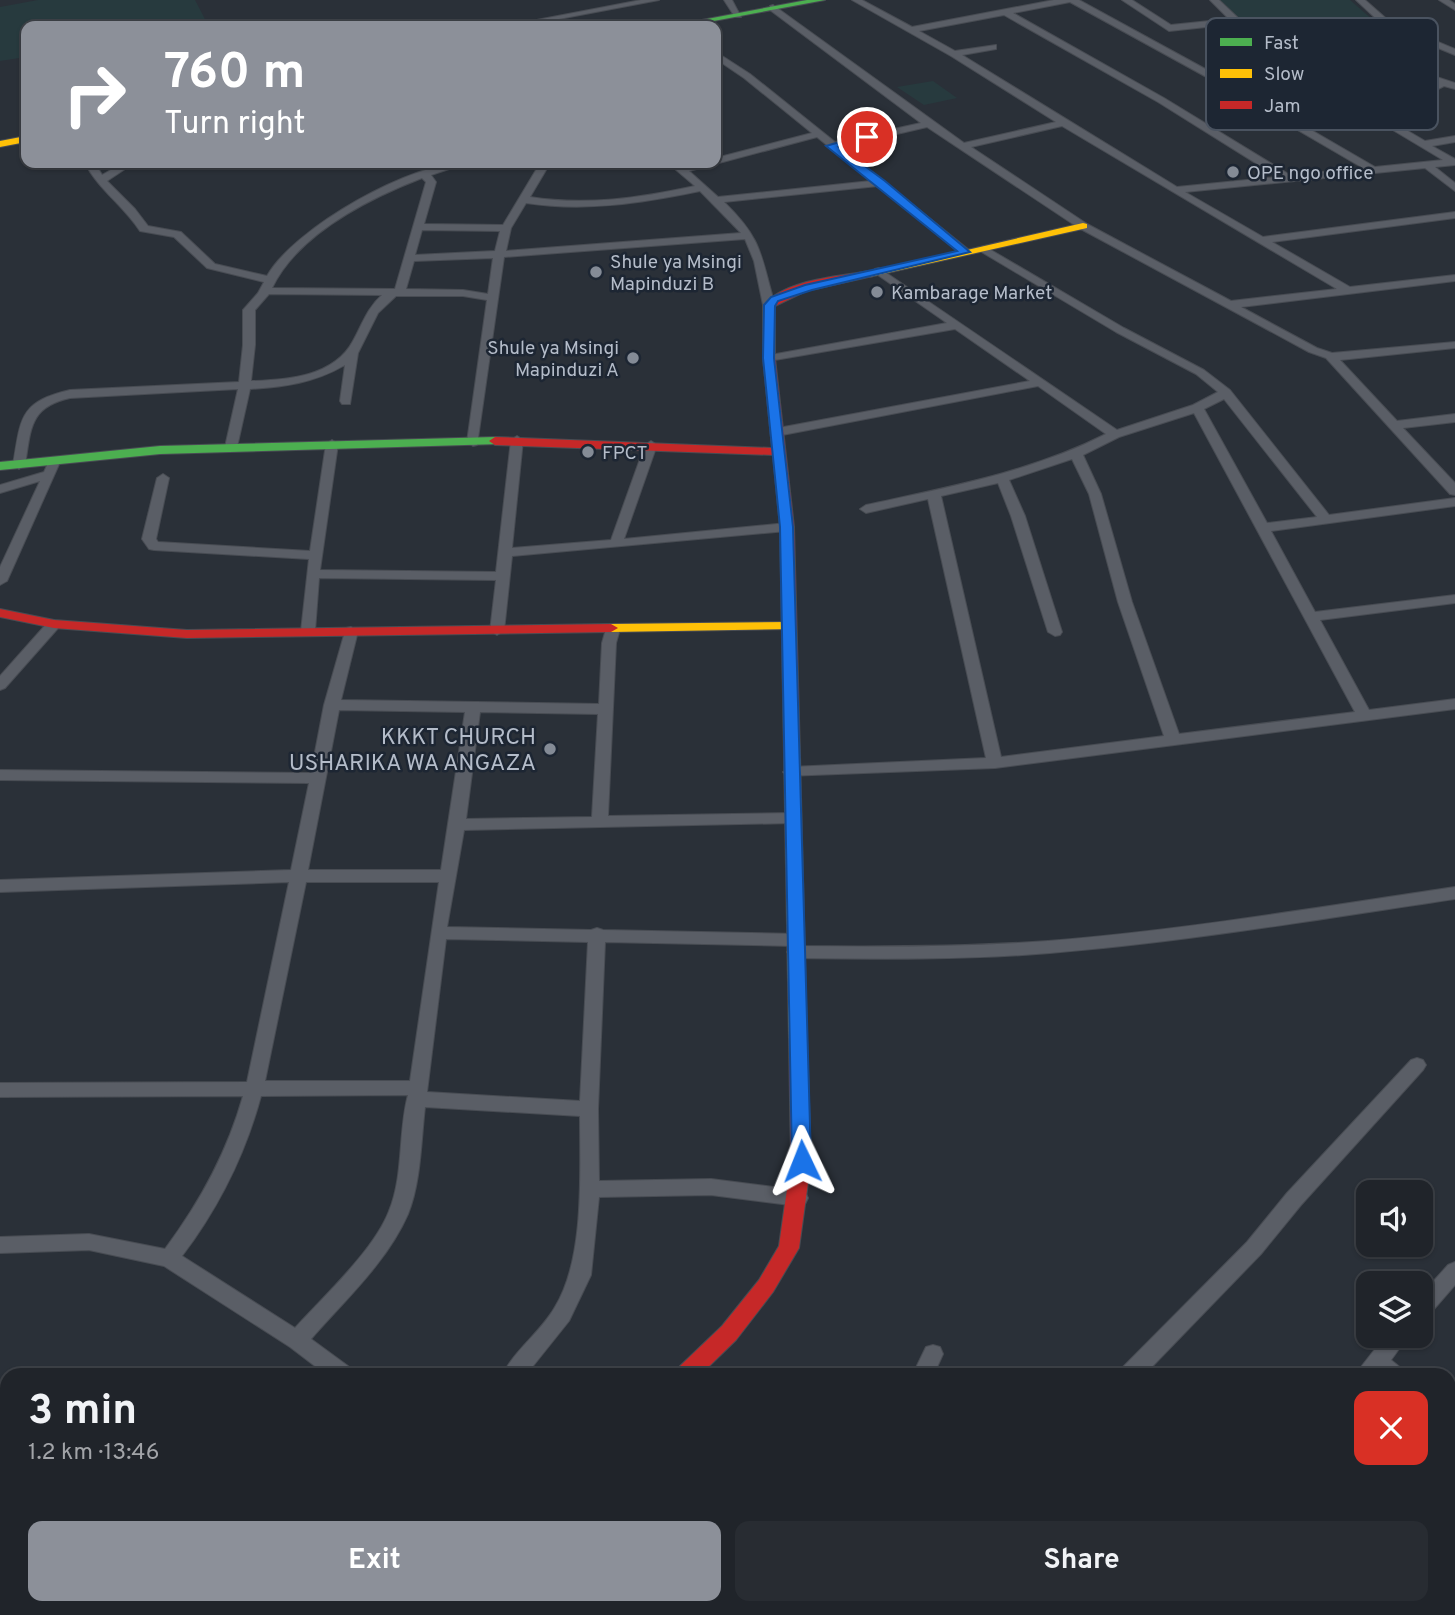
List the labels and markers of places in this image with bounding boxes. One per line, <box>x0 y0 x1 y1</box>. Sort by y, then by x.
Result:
pin <box>837 107 897 167</box>
place label: OPE ngo office <box>1247 162 1373 186</box>
marker: OPE ngo office <box>1225 164 1241 180</box>
place label: Shule ya Msingi Mapinduzi B <box>610 251 742 297</box>
marker: Shule ya Msingi Mapinduzi B <box>588 264 604 280</box>
place label: Kambarage Market <box>891 282 1052 306</box>
marker: Kambarage Market <box>869 284 885 300</box>
place label: Shule ya Msingi Mapinduzi A <box>487 337 619 383</box>
marker: Shule ya Msingi Mapinduzi A <box>625 350 641 366</box>
place label: FPCT <box>602 442 648 466</box>
marker: FPCT <box>580 444 596 460</box>
place label: KKKT CHURCH USHARIKA WA ANGAZA <box>289 724 536 779</box>
marker: KKKT CHURCH USHARIKA WA ANGAZA <box>542 741 558 757</box>

